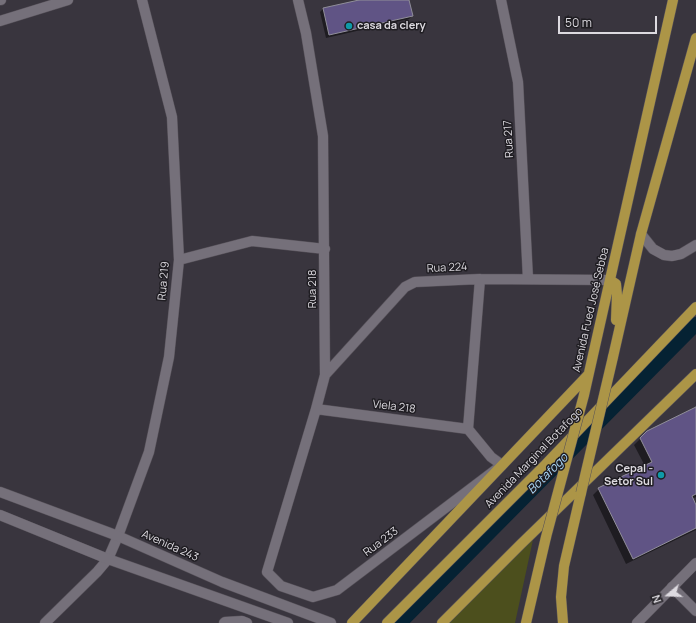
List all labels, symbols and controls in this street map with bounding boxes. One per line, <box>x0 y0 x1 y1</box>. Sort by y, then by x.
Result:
scale bar <box>560 8 659 34</box>
text: 50 m <box>565 14 592 31</box>
place label: casa da clery <box>357 19 426 33</box>
marker: casa da clery <box>344 21 354 31</box>
street label: Rua 217 <box>501 120 517 158</box>
street label: Avenida Fued José Sebba <box>570 246 612 374</box>
street label: Rua 224 <box>426 260 468 276</box>
street label: Rua 219 <box>156 261 172 301</box>
street label: Rua 218 <box>306 270 320 308</box>
street label: Viela 218 <box>372 398 416 416</box>
street label: Avenida Marginal Botafogo <box>482 405 586 511</box>
water label: Botafogo <box>525 451 571 497</box>
place label: Cepal - Setor Sul <box>604 462 653 488</box>
marker: Cepal - Setor Sul <box>656 470 666 480</box>
street label: Rua 233 <box>361 525 401 559</box>
street label: Avenida 243 <box>140 528 200 564</box>
north arrow <box>648 575 688 615</box>
text: N <box>648 593 665 605</box>

